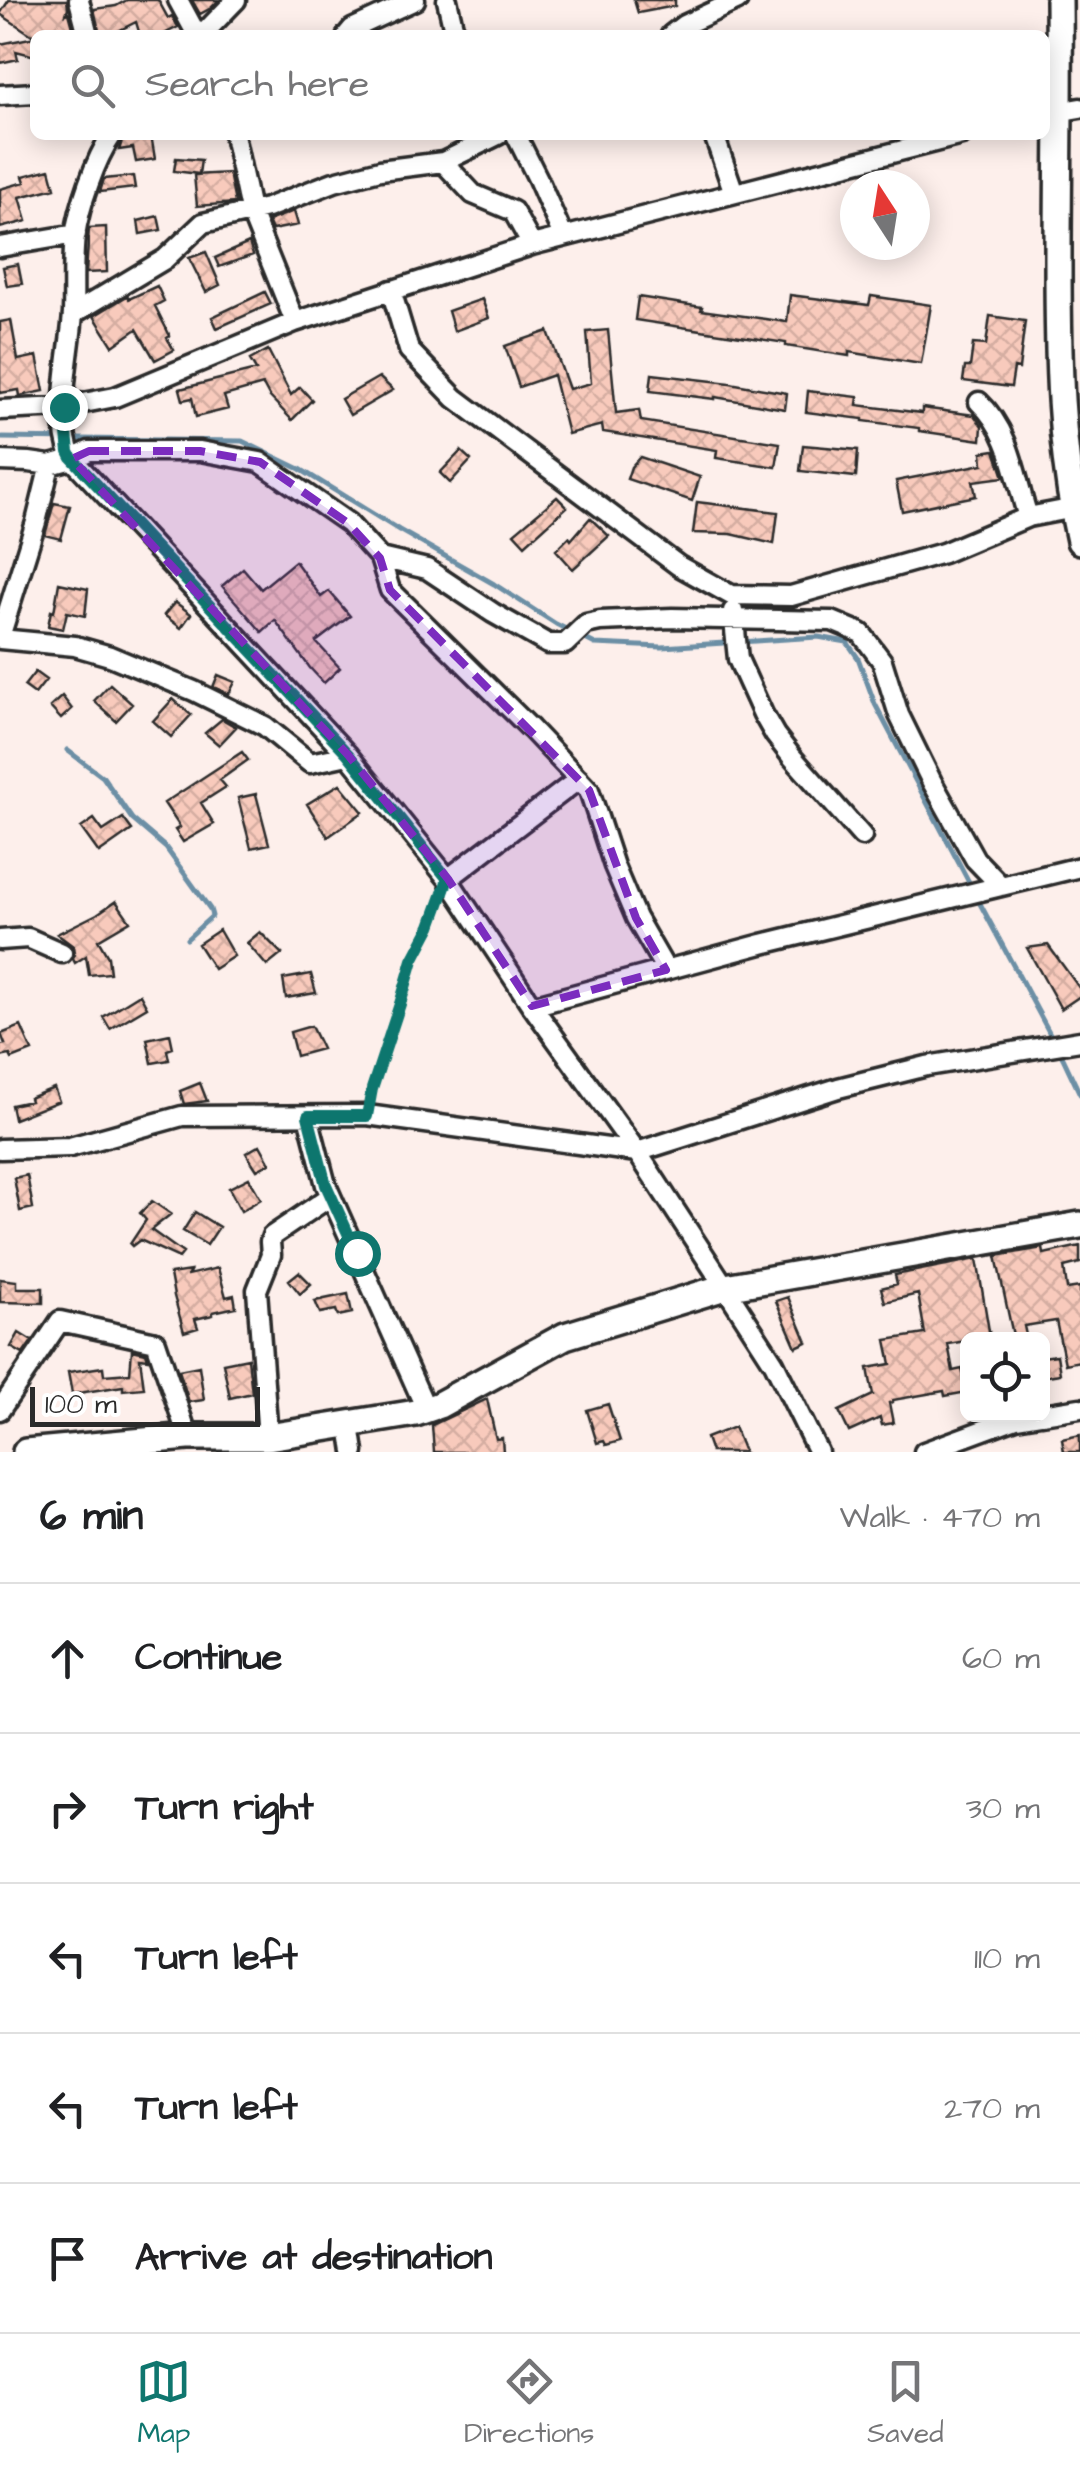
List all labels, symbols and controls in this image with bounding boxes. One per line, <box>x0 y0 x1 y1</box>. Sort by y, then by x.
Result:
search box <box>30 30 1050 140</box>
icon: search <box>65 58 120 113</box>
text: Search here <box>145 59 369 111</box>
north arrow <box>840 170 930 260</box>
route end <box>42 385 88 431</box>
route start <box>335 1231 381 1277</box>
map controls <box>960 1332 1050 1422</box>
button: locate <box>960 1332 1050 1422</box>
scale bar <box>30 1382 260 1426</box>
text: 100 m <box>45 1385 117 1424</box>
text: 6 min <box>40 1488 143 1546</box>
text: Walk · 470 m <box>839 1495 1040 1540</box>
icon: ahead <box>40 1631 95 1686</box>
text: Continue <box>135 1632 282 1684</box>
text: 60 m <box>962 1636 1040 1681</box>
icon: right <box>40 1781 95 1836</box>
text: Turn right <box>135 1782 314 1834</box>
text: 30 m <box>966 1786 1040 1831</box>
icon: left <box>40 1931 95 1986</box>
text: Turn left <box>135 1932 298 1984</box>
text: 110 m <box>974 1936 1040 1981</box>
icon: left <box>40 2081 95 2136</box>
text: Turn left <box>135 2082 298 2134</box>
text: 270 m <box>944 2086 1040 2131</box>
icon: arrive <box>40 2231 95 2286</box>
text: Arrive at destination <box>135 2232 492 2284</box>
tab: Map <box>136 2354 191 2453</box>
tab: Directions <box>464 2354 594 2453</box>
tab: Saved <box>867 2354 944 2453</box>

